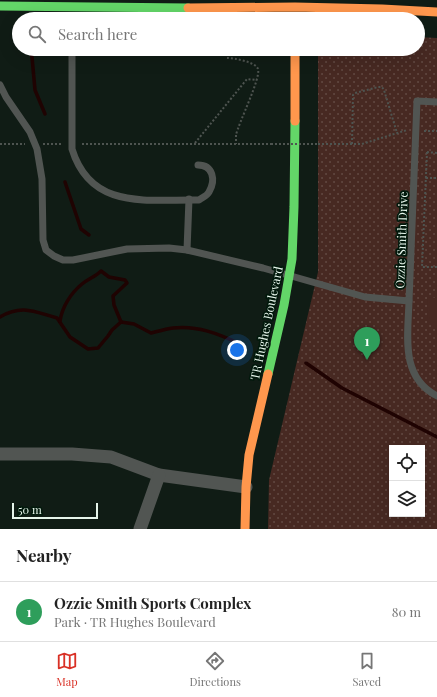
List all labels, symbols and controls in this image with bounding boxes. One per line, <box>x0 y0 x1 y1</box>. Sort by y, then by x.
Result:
search box <box>12 12 425 56</box>
icon: search <box>26 23 48 45</box>
text: Search here <box>58 24 137 44</box>
street label: Ozzie Smith Drive <box>391 191 411 289</box>
street label: TR Hughes Boulevard <box>246 265 286 381</box>
pin: 1 <box>354 327 380 360</box>
your location <box>227 340 247 360</box>
map controls <box>389 445 425 517</box>
button: locate <box>389 445 425 481</box>
button: layers <box>389 481 425 517</box>
scale bar <box>12 501 98 520</box>
text: 50 m <box>18 502 42 517</box>
text: Nearby <box>16 544 71 566</box>
text: Ozzie Smith Sports Complex <box>54 593 251 613</box>
text: 1 <box>27 603 31 620</box>
text: 80 m <box>392 603 421 620</box>
text: Park · TR Hughes Boulevard <box>54 613 216 630</box>
tab: Map <box>56 650 78 689</box>
tab: Directions <box>189 650 241 689</box>
tab: Saved <box>353 650 381 689</box>

